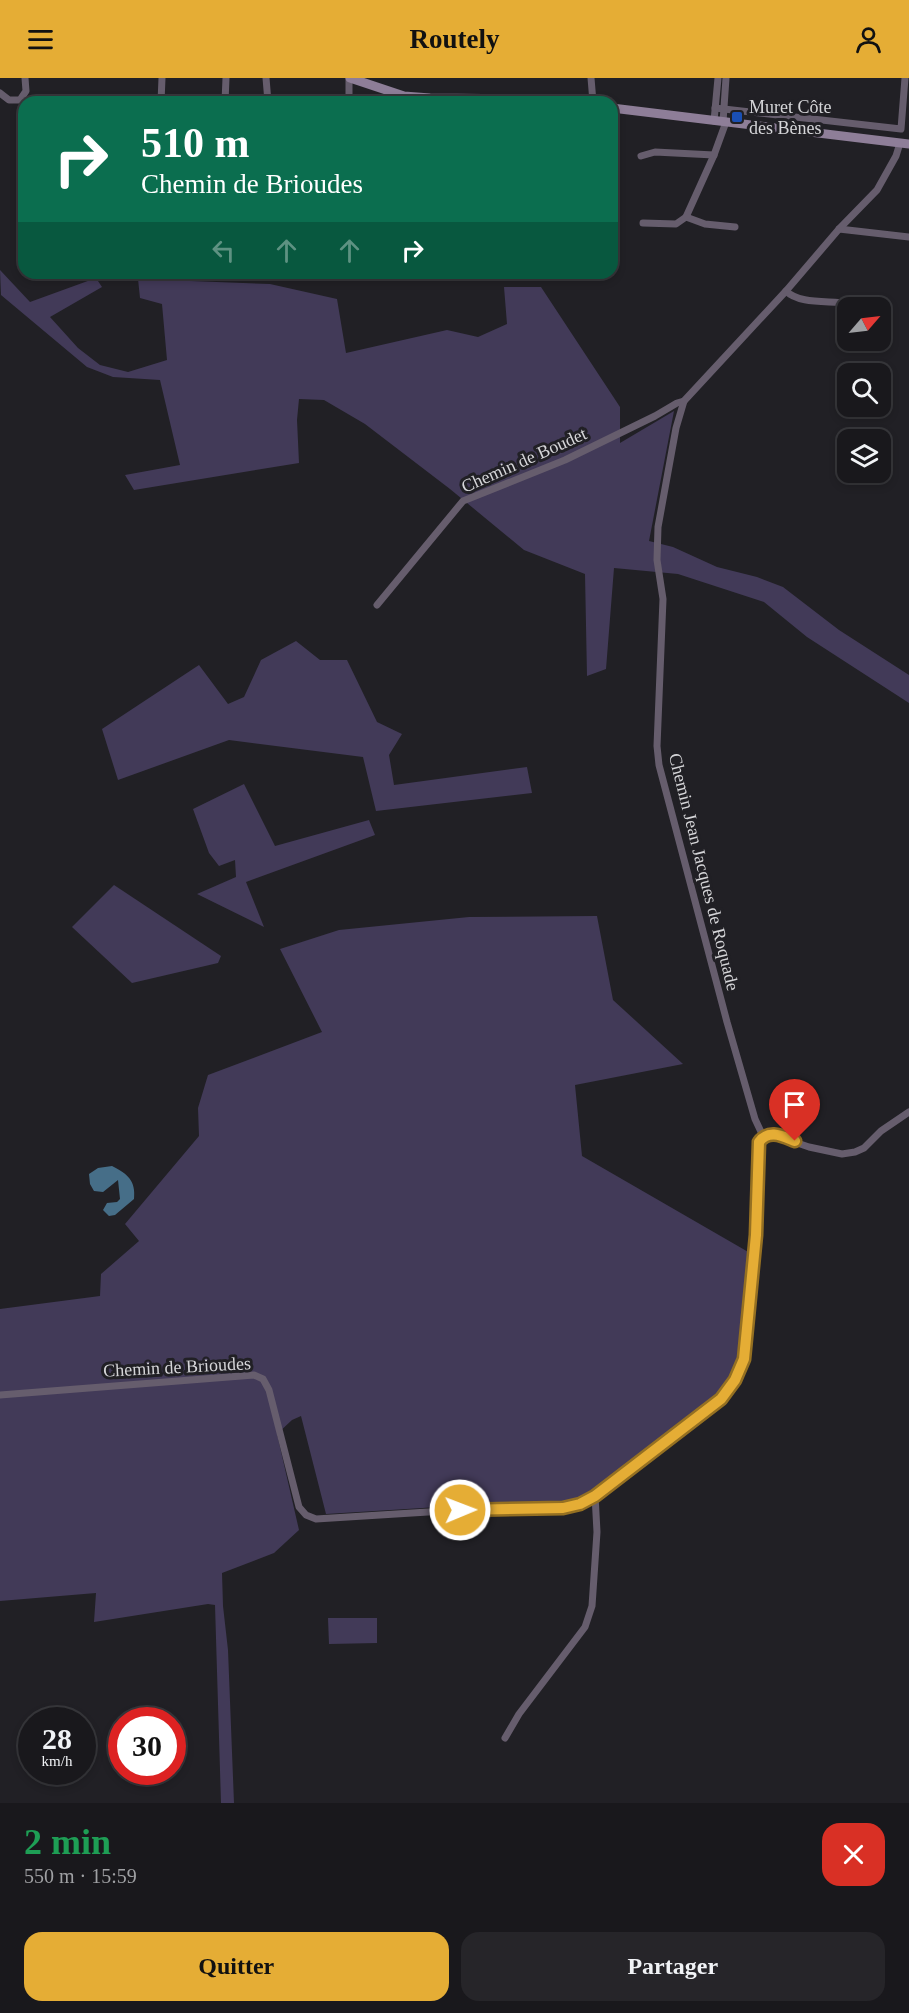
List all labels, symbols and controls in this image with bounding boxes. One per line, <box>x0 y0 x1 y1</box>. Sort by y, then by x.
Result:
icon: menu <box>24 23 57 56</box>
icon: person <box>852 23 885 56</box>
text: Routely <box>410 24 500 54</box>
place label: Muret Côte des Bènes <box>749 97 832 138</box>
marker: Muret Côte des Bènes <box>730 110 744 124</box>
icon: right <box>42 120 120 198</box>
text: 510 m <box>141 120 250 166</box>
text: Chemin de Brioudes <box>141 169 363 199</box>
icon: left <box>207 234 240 267</box>
icon: ahead <box>270 234 303 267</box>
icon: ahead <box>333 234 366 267</box>
icon: right <box>396 234 429 267</box>
north arrow <box>837 297 891 351</box>
map controls <box>837 297 891 483</box>
button: search <box>837 363 891 417</box>
street label: Chemin de Boudet <box>458 423 590 497</box>
button: layers <box>837 429 891 483</box>
street label: Chemin Jean Jacques de Roquade <box>665 751 743 993</box>
pin <box>769 1079 820 1141</box>
icon: arrive <box>778 1088 811 1121</box>
street label: Chemin de Brioudes <box>103 1353 251 1381</box>
position arrow <box>428 1478 492 1542</box>
speed limit sign: 30 <box>108 1707 186 1785</box>
text: 28 <box>42 1722 72 1755</box>
text: km/h <box>42 1753 72 1769</box>
text: 2 min <box>24 1822 111 1862</box>
button: close <box>822 1823 885 1886</box>
text: 550 m · 15:59 <box>24 1865 137 1887</box>
button: Quitter <box>24 1932 449 2001</box>
button: Partager <box>461 1932 885 2001</box>

